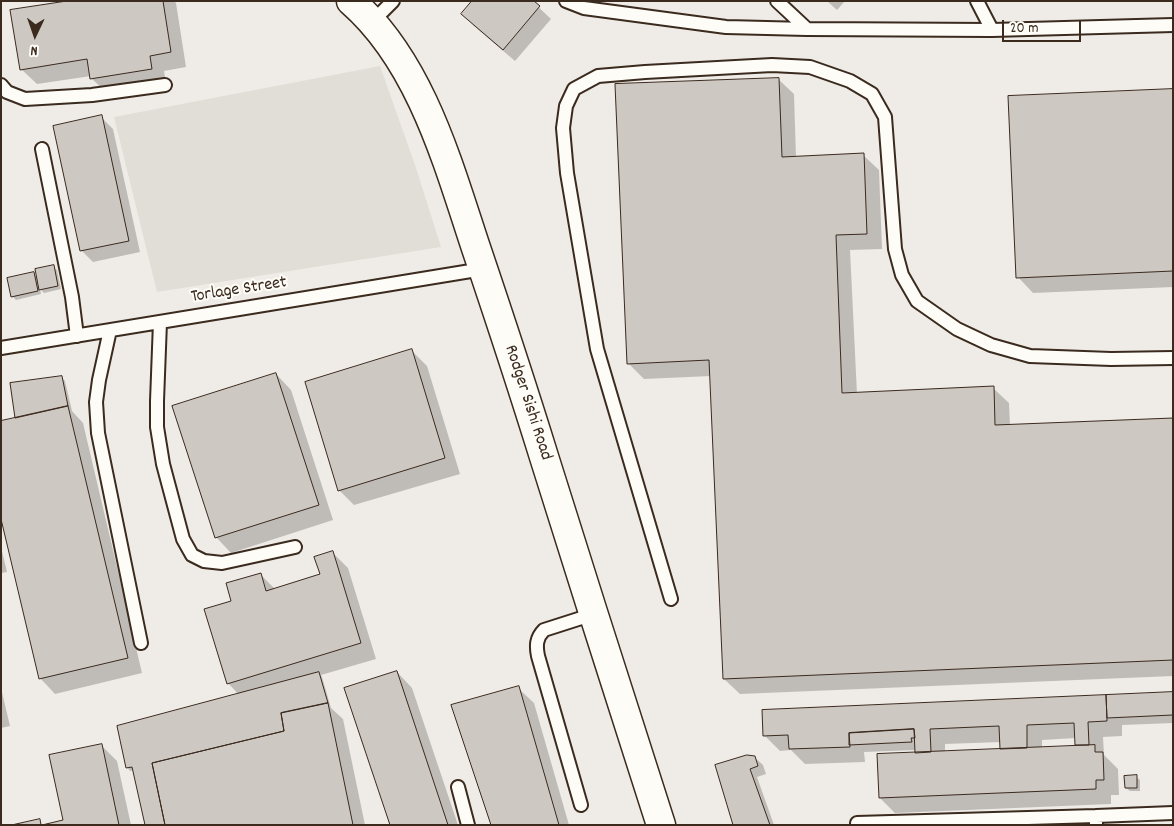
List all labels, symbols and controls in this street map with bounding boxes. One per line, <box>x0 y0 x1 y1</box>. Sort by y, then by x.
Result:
north arrow <box>10 10 60 60</box>
scale bar <box>1004 10 1083 42</box>
text: 20 m <box>1010 18 1038 40</box>
text: N <box>30 40 38 60</box>
street label: Torlage Street <box>190 273 288 309</box>
street label: Rodger Sishi Road <box>498 343 556 463</box>

